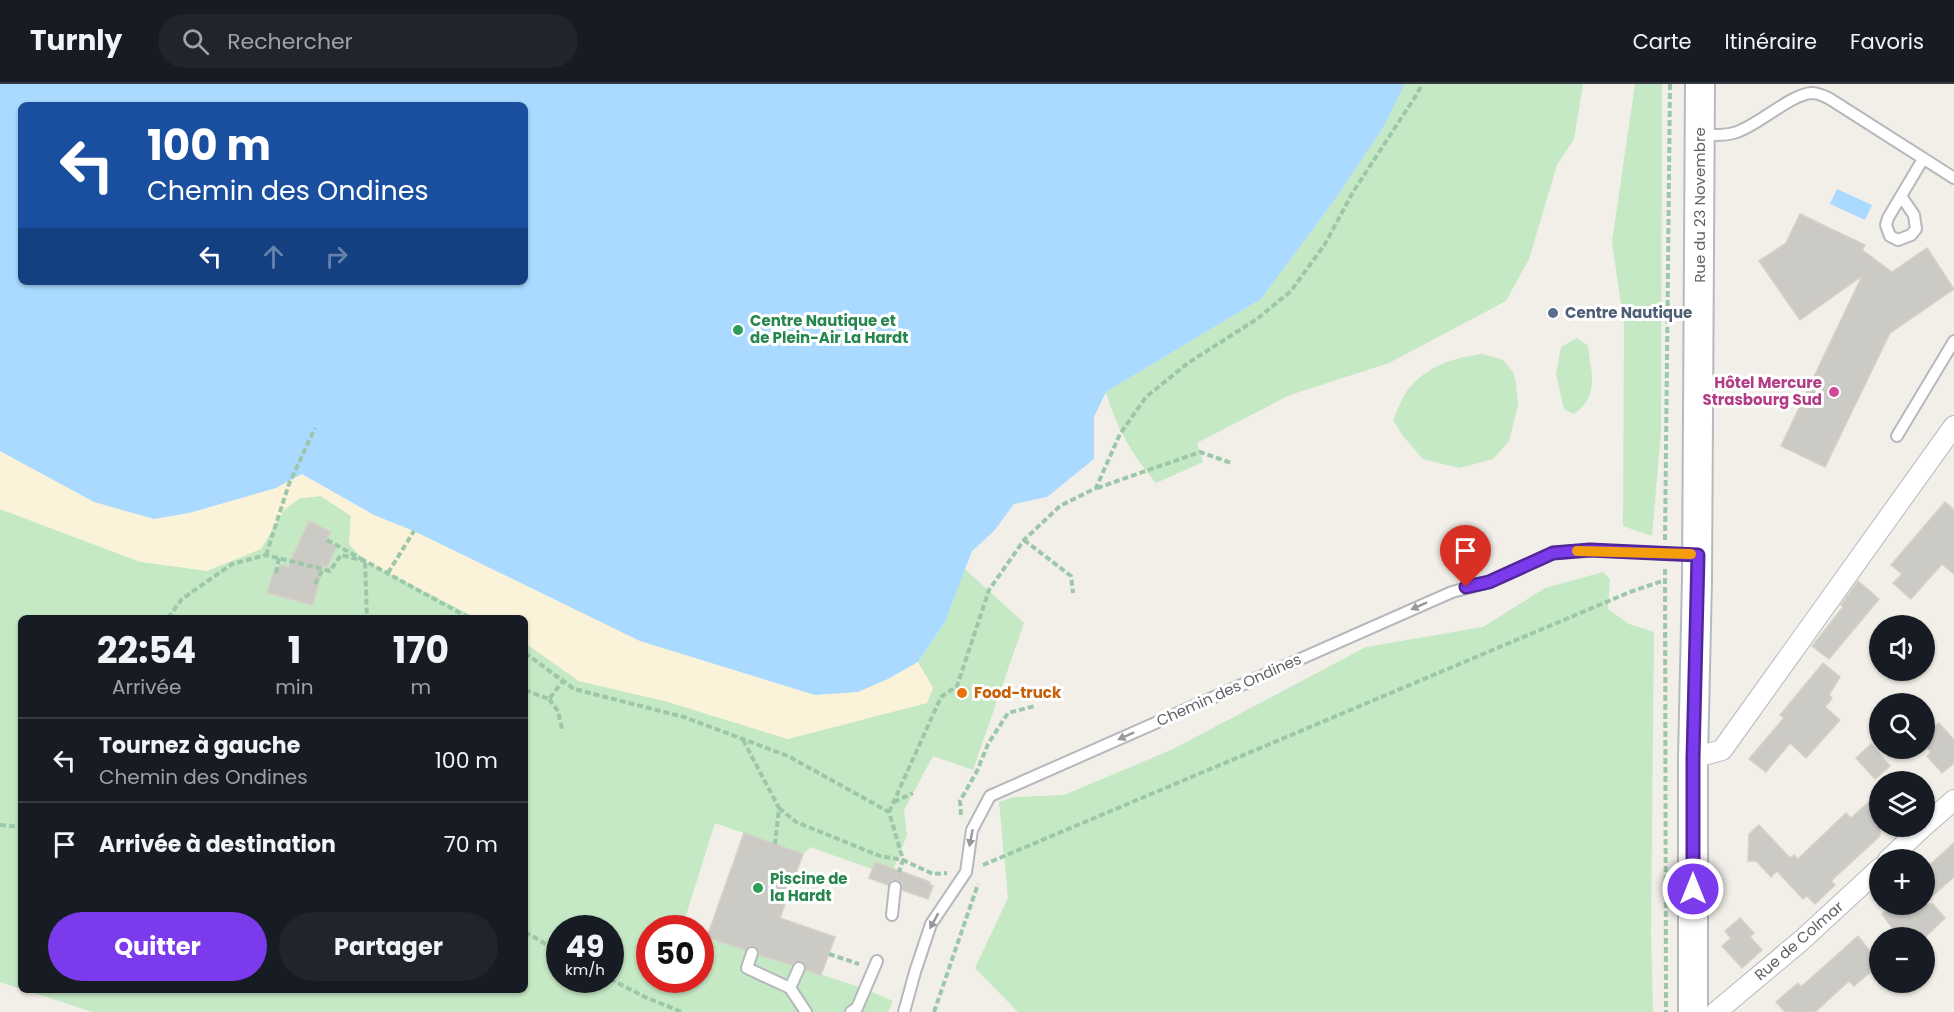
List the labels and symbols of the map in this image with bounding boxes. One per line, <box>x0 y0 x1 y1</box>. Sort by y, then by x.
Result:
street label: Rue du 23 Novembre <box>1689 127 1710 283</box>
place label: Centre Nautique <box>1565 302 1692 323</box>
marker: Centre Nautique <box>1546 306 1560 320</box>
place label: Centre Nautique et de Plein-Air La Hardt <box>750 310 908 348</box>
marker: Centre Nautique et de Plein-Air La Hardt <box>731 323 745 337</box>
place label: Hôtel Mercure Strasbourg Sud <box>1703 372 1822 410</box>
marker: Hôtel Mercure Strasbourg Sud <box>1827 385 1841 399</box>
pin <box>1440 525 1491 587</box>
one-way arrow <box>1410 602 1428 611</box>
street label: Chemin des Ondines <box>1153 648 1305 731</box>
place label: Food-truck <box>974 682 1062 703</box>
marker: Food-truck <box>955 686 969 700</box>
one-way arrow <box>1118 731 1135 740</box>
one-way arrow <box>966 828 975 847</box>
position arrow <box>1661 857 1725 921</box>
place label: Piscine de la Hardt <box>770 868 848 906</box>
marker: Piscine de la Hardt <box>751 881 765 895</box>
street label: Rue de Colmar <box>1750 896 1848 985</box>
one-way arrow <box>929 913 939 930</box>
speed limit sign: 50 <box>636 915 714 993</box>

